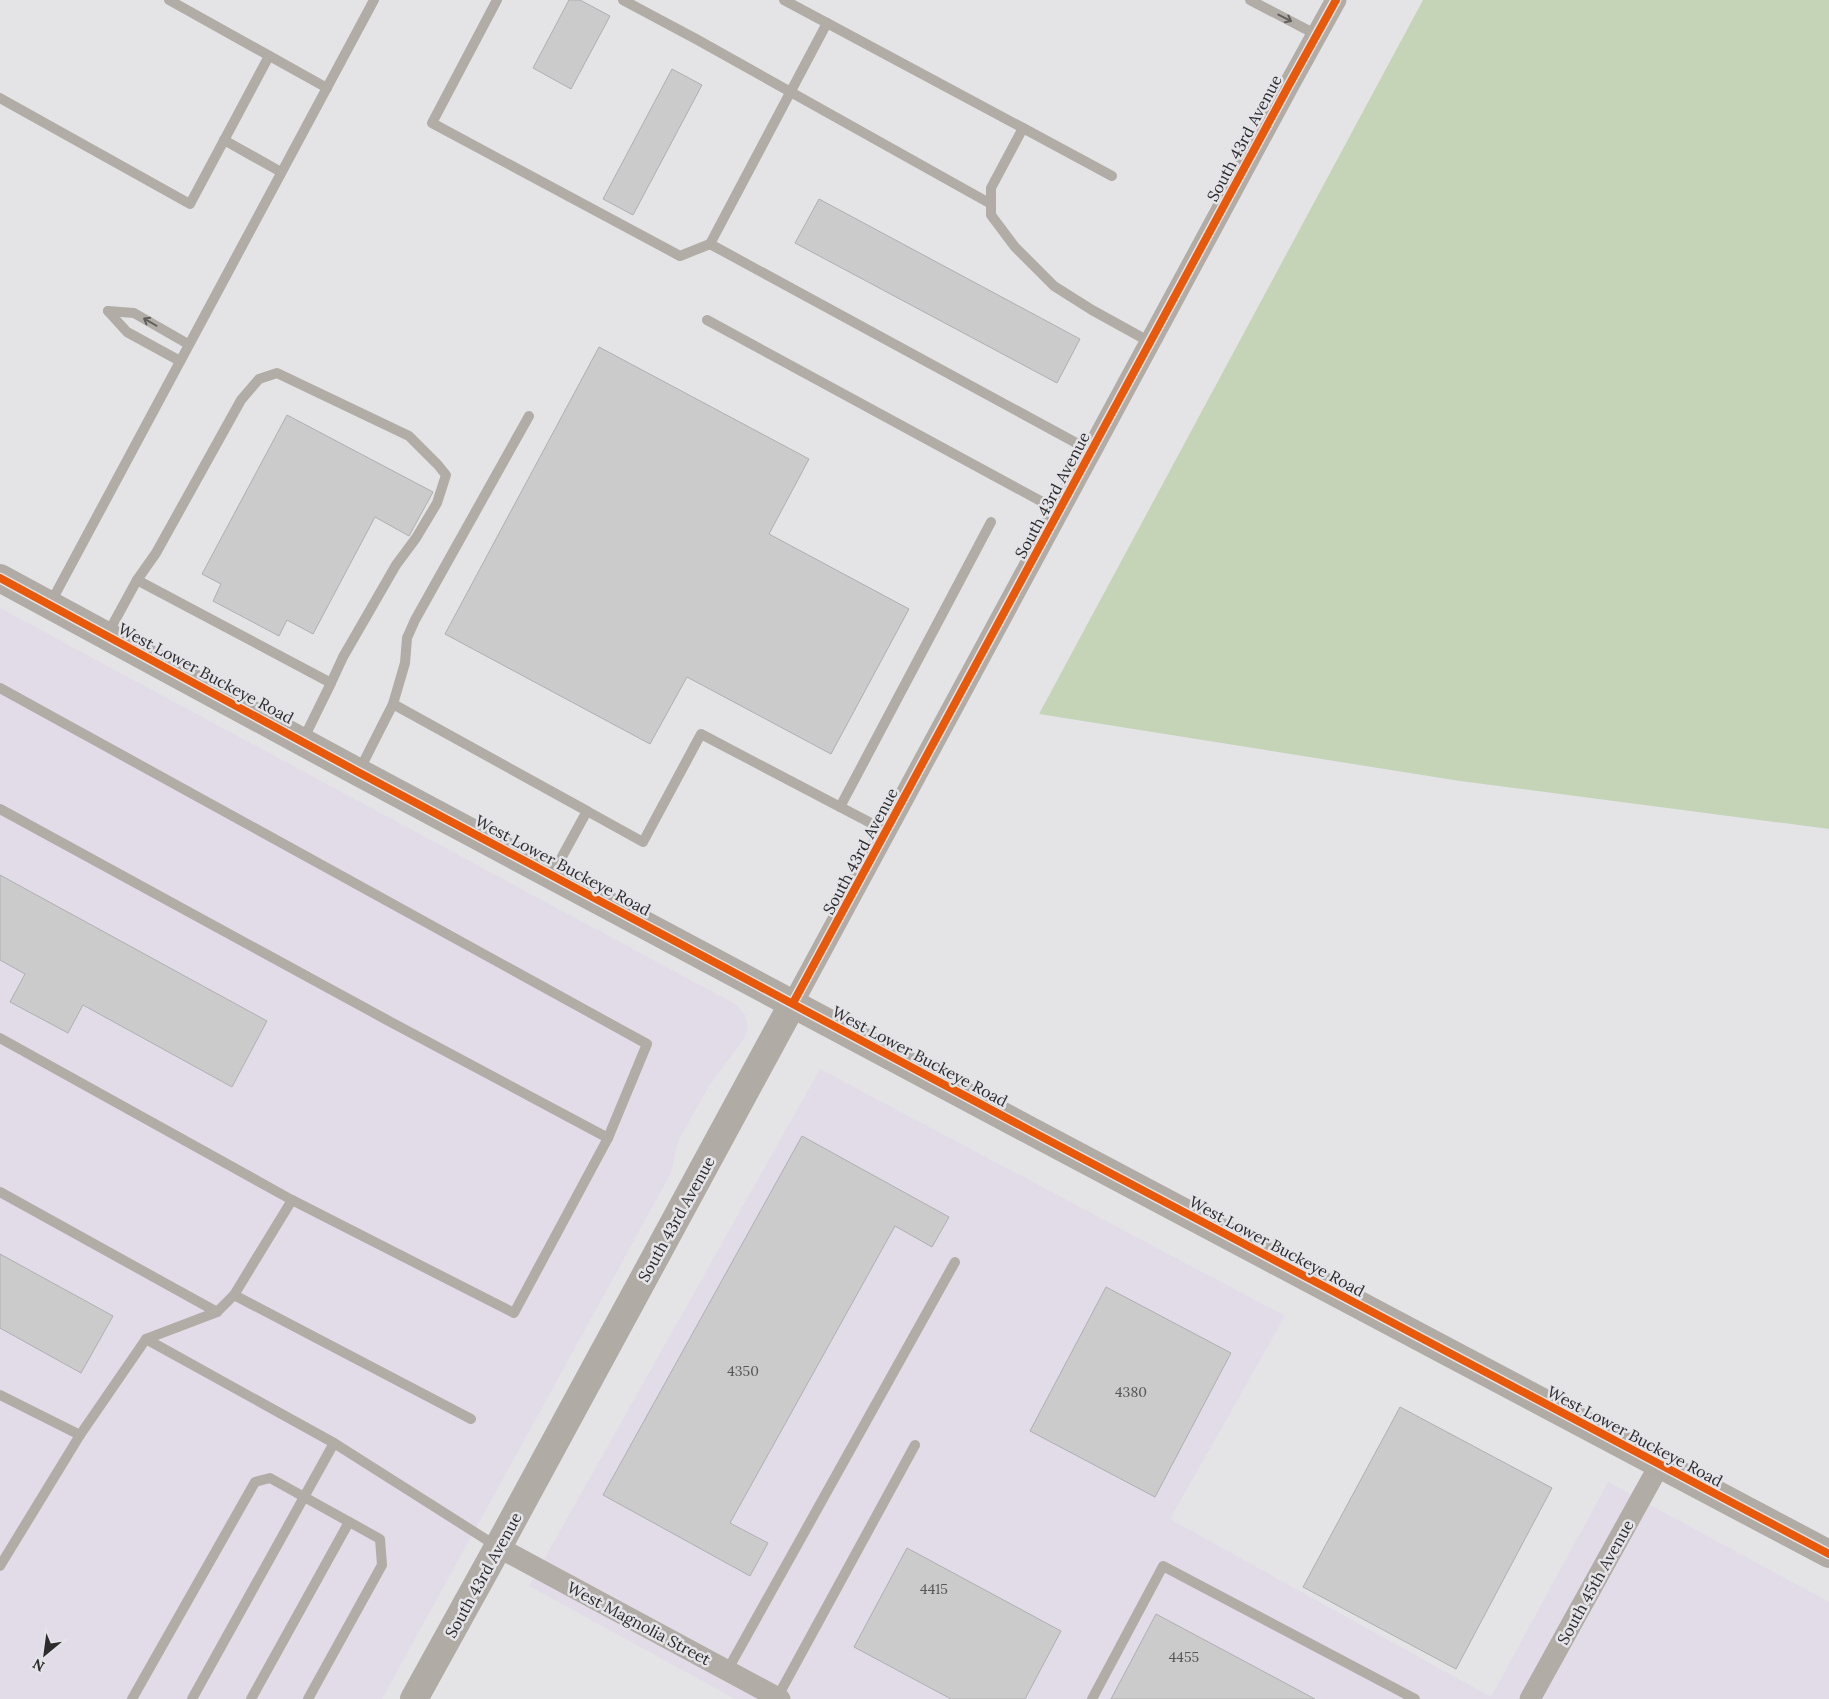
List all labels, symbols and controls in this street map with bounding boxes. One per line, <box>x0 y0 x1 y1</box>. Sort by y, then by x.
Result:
one-way arrow <box>1277 14 1292 23</box>
street label: South 43rd Avenue <box>1202 71 1286 205</box>
one-way arrow <box>142 317 157 327</box>
street label: South 43rd Avenue <box>1010 428 1094 562</box>
street label: West Lower Buckeye Road <box>115 618 298 728</box>
street label: South 43rd Avenue <box>818 784 902 918</box>
street label: West Lower Buckeye Road <box>472 810 655 920</box>
street label: West Lower Buckeye Road <box>829 1001 1012 1111</box>
street label: South 43rd Avenue <box>633 1152 719 1285</box>
street label: West Lower Buckeye Road <box>1186 1191 1369 1301</box>
house number: 4350 <box>727 1362 759 1380</box>
street label: West Lower Buckeye Road <box>1544 1381 1727 1491</box>
house number: 4380 <box>1115 1383 1147 1401</box>
street label: South 43rd Avenue <box>440 1508 526 1641</box>
street label: South 45th Avenue <box>1552 1516 1638 1648</box>
street label: West Magnolia Street <box>564 1577 715 1670</box>
house number: 4415 <box>920 1580 948 1598</box>
north arrow <box>20 1629 70 1679</box>
house number: 4455 <box>1169 1648 1199 1666</box>
text: N <box>29 1655 48 1676</box>

